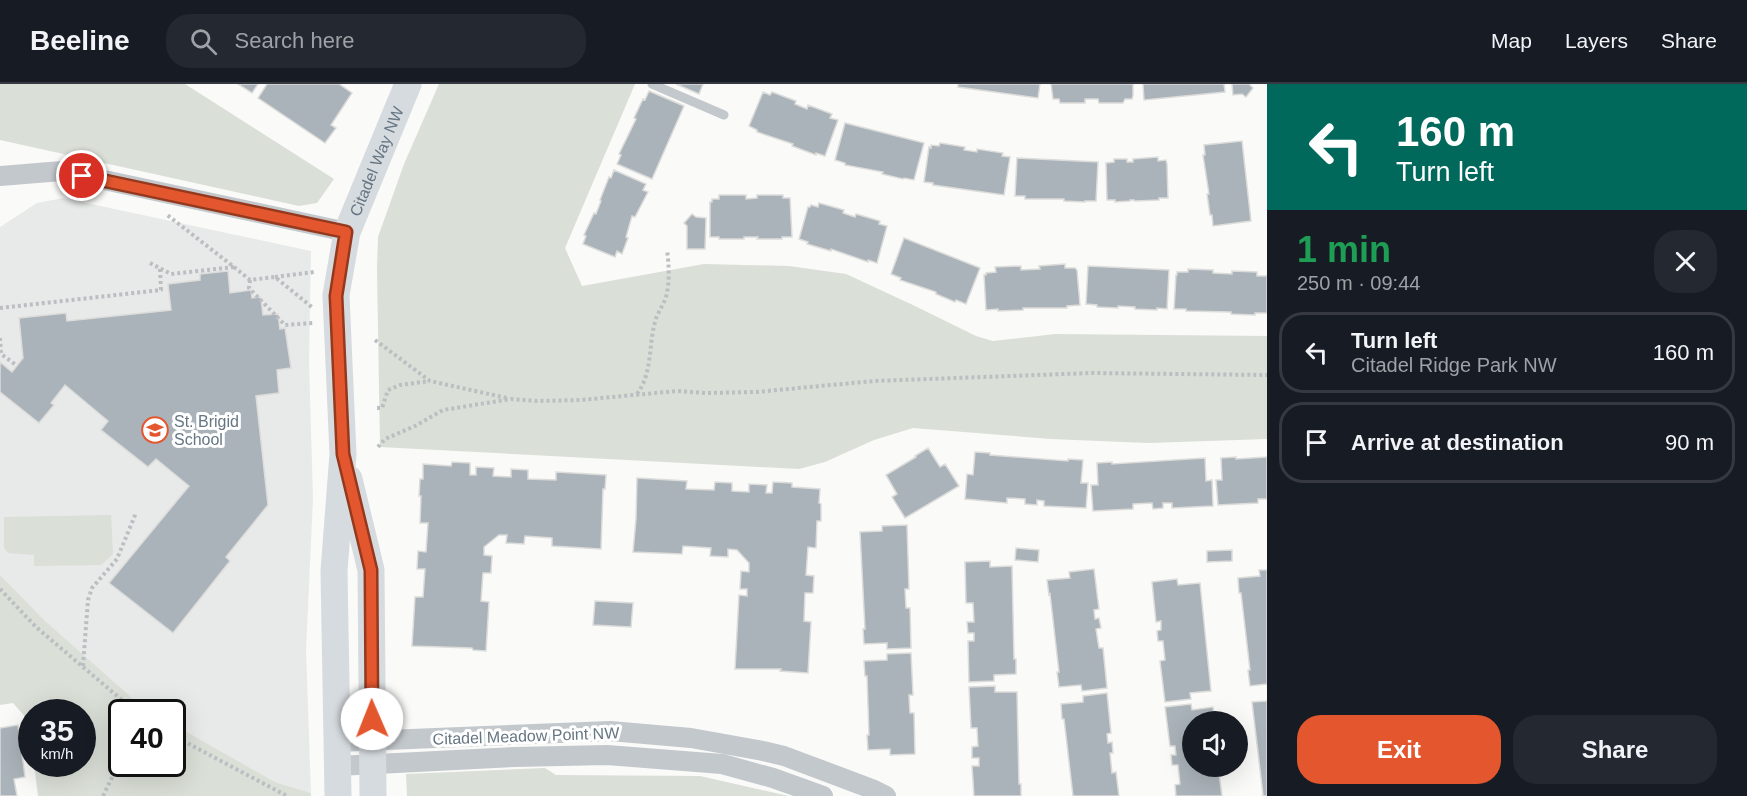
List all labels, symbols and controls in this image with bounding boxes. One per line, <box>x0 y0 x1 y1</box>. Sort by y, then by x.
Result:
search box <box>166 14 586 68</box>
text: Beeline <box>30 25 130 56</box>
icon: search <box>187 25 220 58</box>
text: Search here <box>235 28 354 53</box>
text: Map <box>1491 29 1532 52</box>
text: Layers <box>1565 29 1628 52</box>
text: Share <box>1661 29 1717 52</box>
street label: Citadel Way NW <box>346 103 407 219</box>
icon: left <box>1297 108 1375 186</box>
text: 160 m <box>1396 108 1515 155</box>
pin <box>56 150 107 201</box>
text: Turn left <box>1396 157 1494 187</box>
icon: arrive <box>65 159 98 192</box>
text: 1 min <box>1297 229 1391 270</box>
button: close <box>1654 230 1717 293</box>
text: 250 m · 09:44 <box>1297 272 1420 294</box>
text: Turn left <box>1351 328 1437 353</box>
icon: left <box>1300 336 1333 369</box>
text: 160 m <box>1653 340 1714 365</box>
text: Citadel Ridge Park NW <box>1351 354 1557 376</box>
place label: St. Brigid School <box>174 413 239 448</box>
school or university icon: St. Brigid School <box>140 415 170 445</box>
icon: arrive <box>1300 426 1333 459</box>
text: Arrive at destination <box>1351 430 1564 455</box>
text: 90 m <box>1665 430 1714 455</box>
position arrow <box>340 687 404 751</box>
speed limit sign: 40 <box>108 699 186 777</box>
map controls <box>1182 711 1248 777</box>
button: sound <box>1182 711 1248 777</box>
text: 35 <box>40 714 74 747</box>
button: Exit <box>1297 715 1501 784</box>
button: Share <box>1513 715 1717 784</box>
street label: Citadel Meadow Point NW <box>432 724 621 748</box>
text: km/h <box>41 745 73 762</box>

